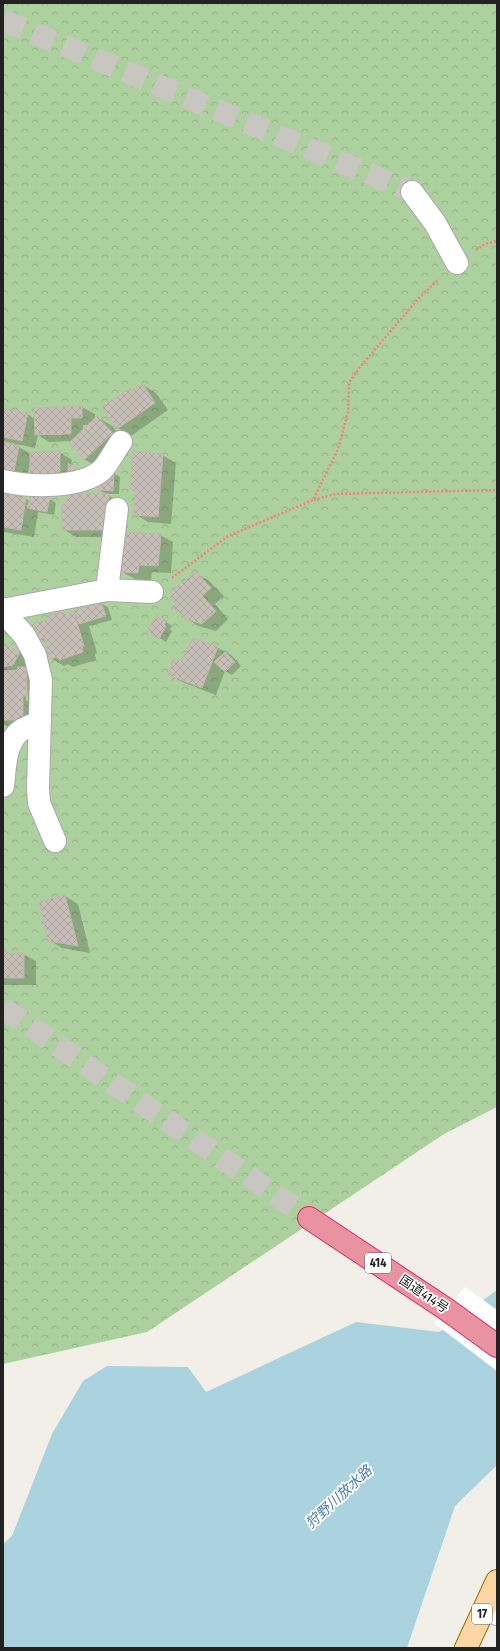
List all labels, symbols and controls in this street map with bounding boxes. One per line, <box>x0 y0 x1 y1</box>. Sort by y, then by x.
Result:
road number: 414 <box>365 1253 391 1273</box>
street label: 国道414号 <box>397 1272 451 1316</box>
water label: 狩野川放水路 <box>302 1461 376 1532</box>
road number: 17 <box>472 1604 492 1624</box>

